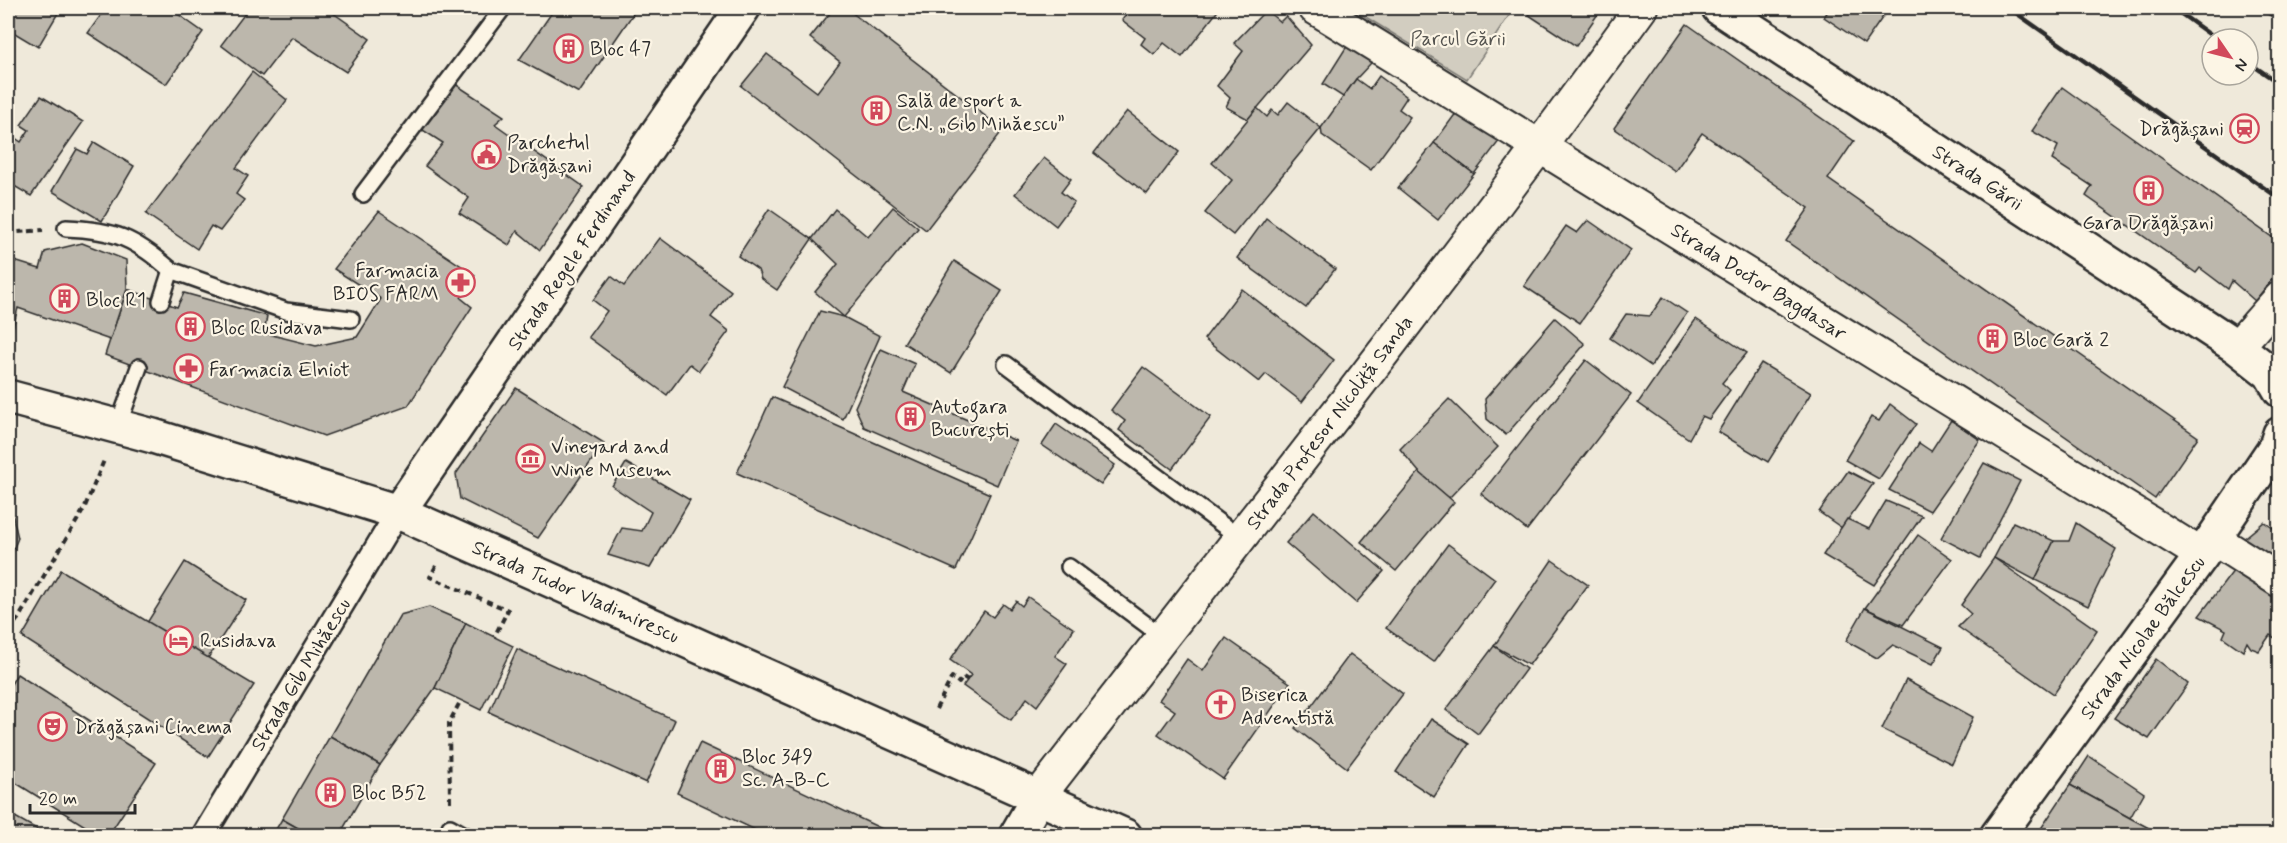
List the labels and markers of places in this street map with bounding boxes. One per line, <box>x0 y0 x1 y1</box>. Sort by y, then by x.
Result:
building icon: Bloc 47 <box>553 32 585 64</box>
place label: Bloc 47 <box>590 36 651 63</box>
place label: Sală de sport a C.N. „Gib Mihăescu” <box>897 88 1065 138</box>
building icon: Sală de sport a C.N. „Gib Mihăescu” <box>860 95 892 127</box>
station icon: Drăgășani <box>2229 112 2261 144</box>
place label: Drăgășani <box>2139 116 2224 143</box>
place label: Parchetul Drăgășani <box>507 130 592 180</box>
public building icon: Parchetul Drăgășani <box>470 138 502 170</box>
building icon: Gara Drăgășani <box>2132 175 2164 207</box>
place label: Gara Drăgășani <box>2082 210 2214 237</box>
place label: Farmacia BIOS FARM <box>333 258 439 308</box>
pharmacy icon: Farmacia BIOS FARM <box>444 266 476 298</box>
building icon: Bloc R1 <box>49 283 81 315</box>
place label: Bloc R1 <box>86 287 146 314</box>
building icon: Bloc Rusidava <box>174 311 206 343</box>
place label: Bloc Rusidava <box>211 315 323 342</box>
building icon: Bloc Gară 2 <box>1976 323 2008 355</box>
place label: Bloc Gară 2 <box>2013 327 2109 354</box>
pharmacy icon: Farmacia Elniot <box>172 353 204 385</box>
place label: Farmacia Elniot <box>209 357 350 384</box>
place label: Autogara București <box>931 394 1009 444</box>
building icon: Autogara București <box>894 401 926 433</box>
place label: Vineyard and Wine Museum <box>551 434 672 484</box>
museum icon: Vineyard and Wine Museum <box>514 442 546 474</box>
hotel icon: Rusidava <box>163 624 195 656</box>
place label: Rusidava <box>200 628 277 655</box>
place label: Biserica Adventistă <box>1241 682 1335 732</box>
church icon: Biserica Adventistă <box>1204 689 1236 721</box>
theatre icon: Drăgășani Cinema <box>37 710 69 742</box>
place label: Drăgășani Cinema <box>74 714 232 741</box>
place label: Bloc 349 Sc. A-B-C <box>742 744 830 794</box>
building icon: Bloc 349 Sc. A-B-C <box>705 752 737 784</box>
building icon: Bloc B52 <box>315 776 347 808</box>
place label: Bloc B52 <box>352 780 427 807</box>

